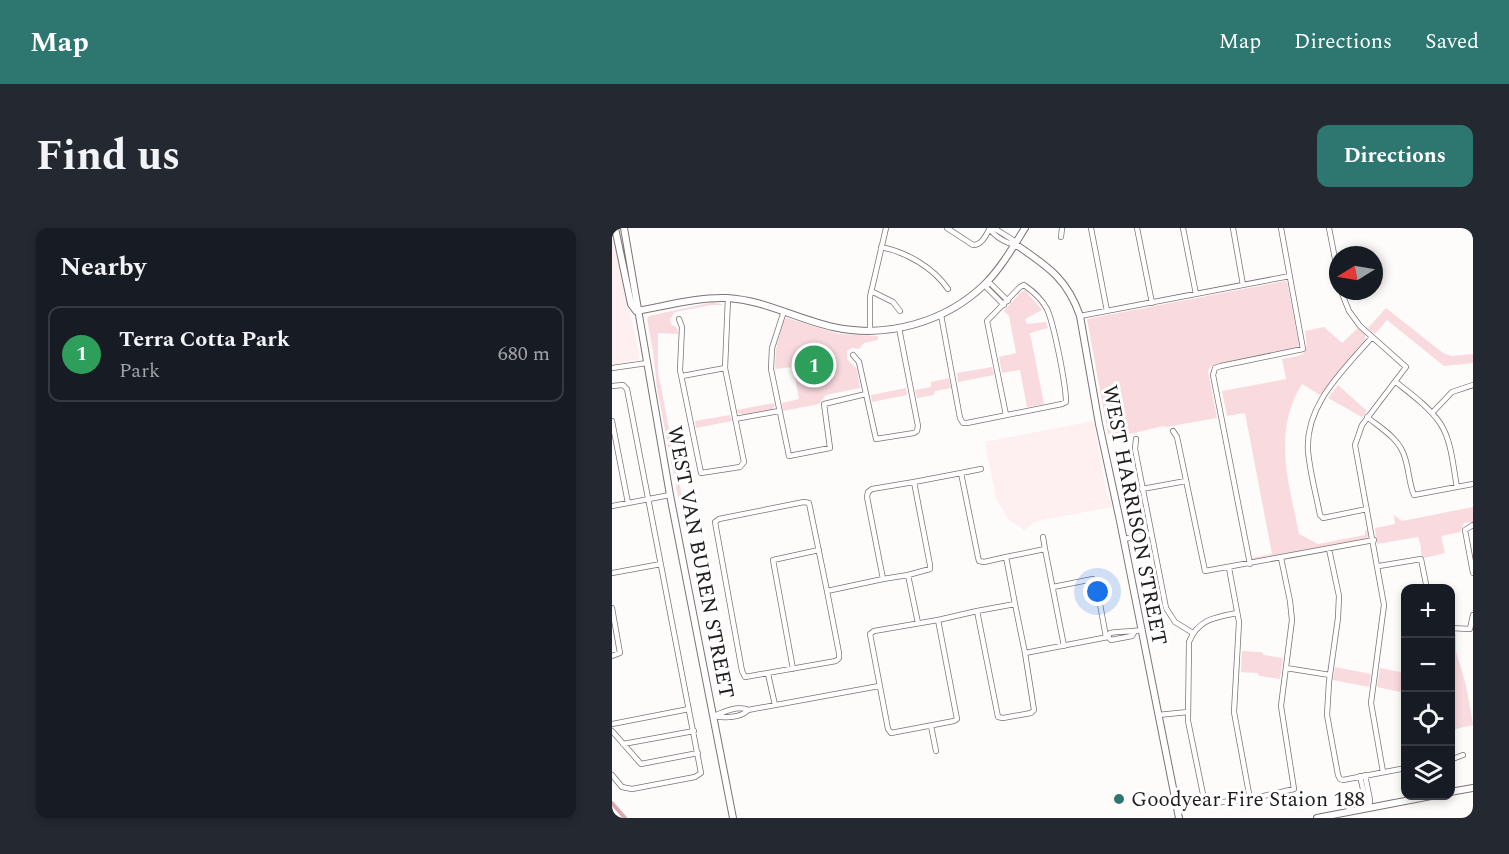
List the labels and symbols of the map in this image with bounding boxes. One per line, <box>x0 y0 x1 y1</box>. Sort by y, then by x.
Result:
north arrow <box>1329 246 1383 300</box>
pin: 1 <box>794 342 834 388</box>
street label: WEST HARRISON STREET <box>1093 382 1175 648</box>
street label: WEST VAN BUREN STREET <box>658 423 742 701</box>
your location <box>1083 577 1112 606</box>
place label: Goodyear Fire Staion 188 <box>1131 784 1365 816</box>
marker: Goodyear Fire Staion 188 <box>1112 792 1126 806</box>

